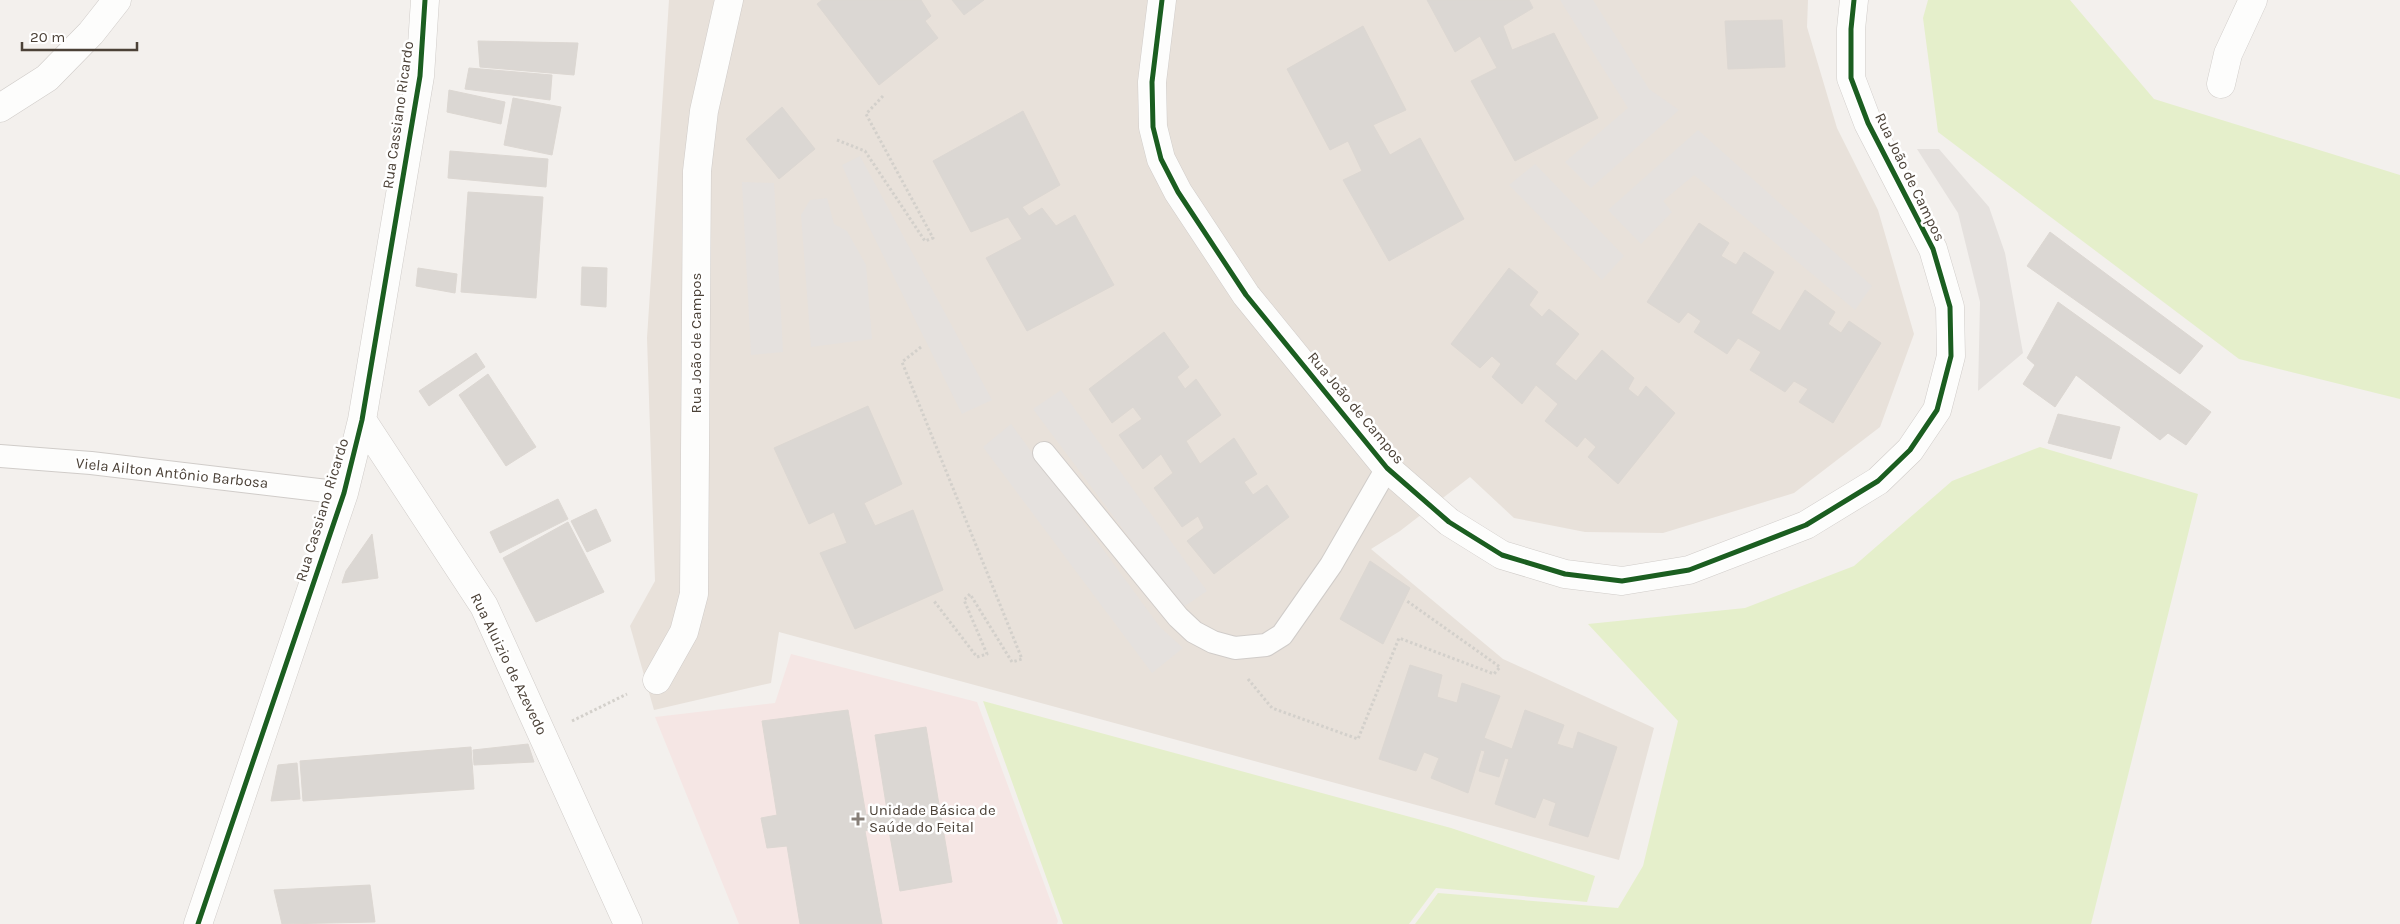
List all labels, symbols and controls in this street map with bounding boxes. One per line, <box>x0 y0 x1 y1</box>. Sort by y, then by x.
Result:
scale bar <box>22 20 138 52</box>
text: 20 m <box>30 28 65 46</box>
street label: Rua Cassiano Ricardo <box>379 40 417 190</box>
street label: Rua João de Campos <box>1871 110 1949 244</box>
street label: Rua João de Campos <box>687 273 705 413</box>
street label: Rua João de Campos <box>1304 348 1408 468</box>
street label: Rua Cassiano Ricardo <box>292 436 352 584</box>
street label: Viela Ailton Antônio Barbosa <box>75 454 269 492</box>
street label: Rua Aluizio de Azevedo <box>467 590 551 738</box>
place label: Unidade Básica de Saúde do Feital <box>869 801 996 836</box>
marker: Unidade Básica de Saúde do Feital <box>851 812 865 826</box>

